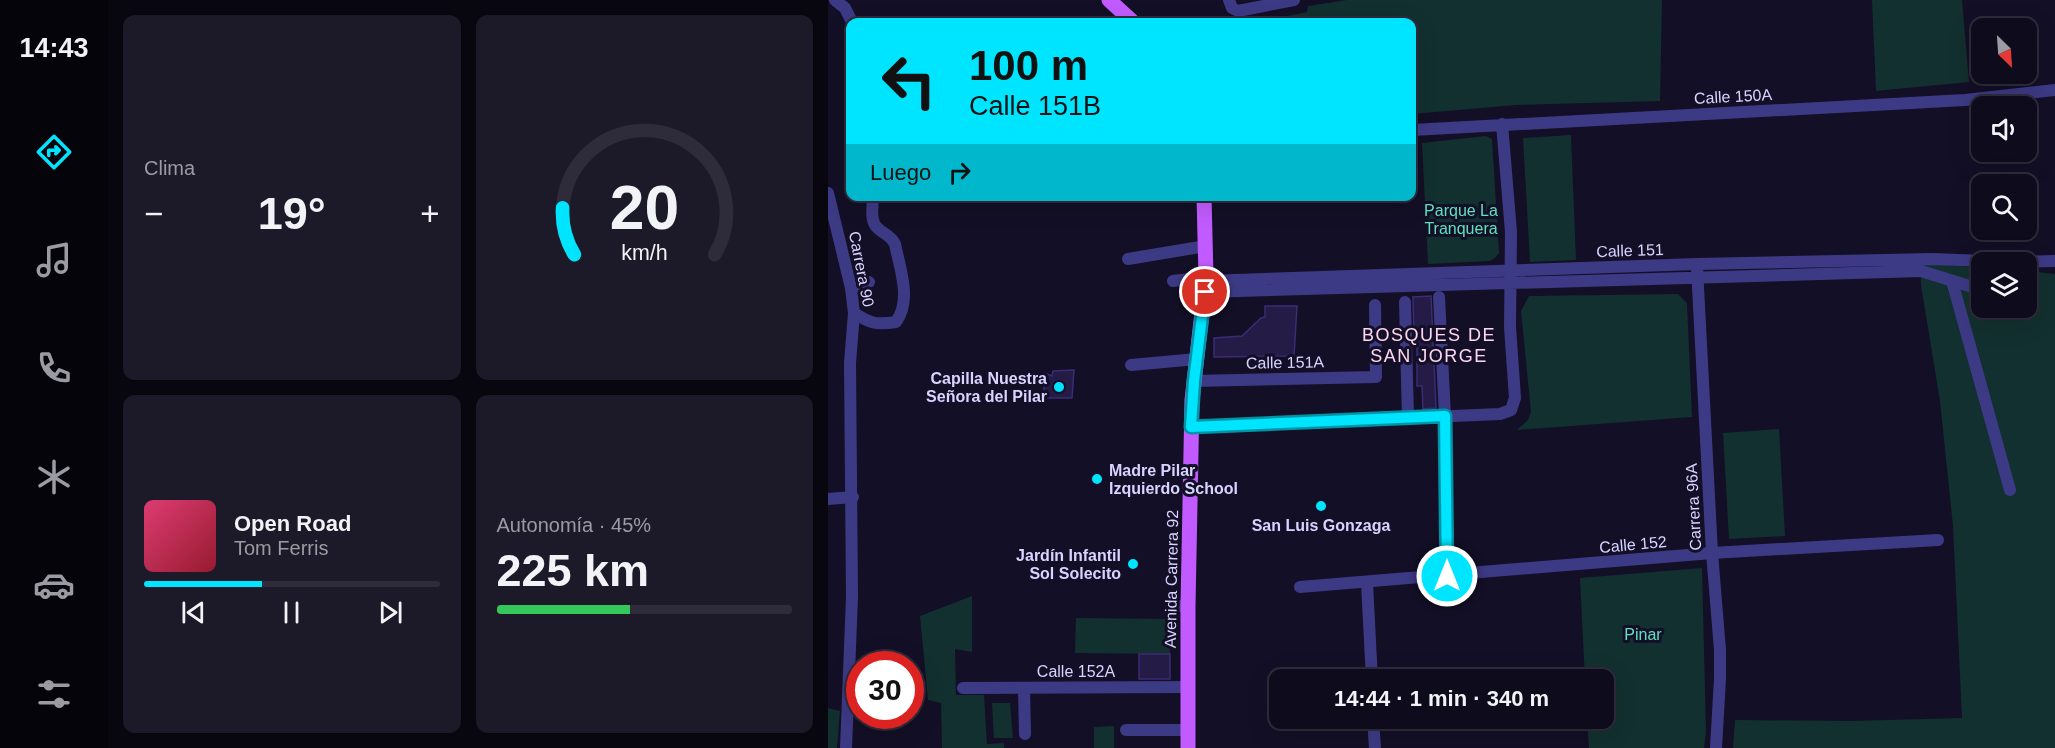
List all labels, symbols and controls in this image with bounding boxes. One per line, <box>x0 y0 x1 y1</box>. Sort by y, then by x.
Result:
north arrow <box>1971 18 2037 84</box>
map controls <box>1971 18 2037 318</box>
text: 14:43 <box>19 33 89 63</box>
icon: left <box>870 42 948 120</box>
text: 100 m <box>969 42 1088 89</box>
street label: Calle 150A <box>1693 86 1773 107</box>
text: Calle 151B <box>969 91 1101 121</box>
button: sound <box>1971 96 2037 162</box>
icon: directions <box>33 131 75 173</box>
icon: right <box>943 156 976 189</box>
text: Clima <box>144 157 195 179</box>
text: Luego <box>870 160 931 185</box>
text: 20 <box>610 173 679 242</box>
button: search <box>1971 174 2037 240</box>
text: 19° <box>258 188 326 239</box>
text: − <box>144 195 163 232</box>
text: + <box>420 195 440 232</box>
park label: Parque La Tranquera <box>1424 202 1498 237</box>
street label: Carrera 90 <box>846 230 877 308</box>
icon: music <box>33 239 75 281</box>
text: km/h <box>621 241 667 265</box>
street label: Calle 151 <box>1596 241 1664 260</box>
button: layers <box>1971 252 2037 318</box>
pin <box>1179 266 1230 317</box>
icon: arrive <box>1188 275 1221 308</box>
district label: BOSQUES DE SAN JORGE <box>1362 325 1496 366</box>
icon: phone <box>33 347 75 389</box>
street label: Calle 151A <box>1246 353 1325 372</box>
place label: Capilla Nuestra Señora del Pilar <box>926 370 1047 405</box>
marker: Capilla Nuestra Señora del Pilar <box>1052 380 1066 394</box>
icon: climate <box>33 456 75 498</box>
place label: Madre Pilar Izquierdo School <box>1109 462 1238 497</box>
street label: Carrera 96A <box>1683 463 1704 551</box>
marker: Madre Pilar Izquierdo School <box>1090 472 1104 486</box>
marker: San Luis Gonzaga <box>1314 499 1328 513</box>
street label: Avenida Carrera 92 <box>1162 510 1181 648</box>
text: Open Road <box>234 511 351 536</box>
text: Autonomía · 45% <box>497 514 651 536</box>
place label: San Luis Gonzaga <box>1252 517 1390 534</box>
street label: Calle 152 <box>1599 533 1668 556</box>
text: Tom Ferris <box>234 537 328 559</box>
position arrow <box>1415 544 1479 608</box>
text: 225 km <box>497 545 649 596</box>
place label: Jardín Infantil Sol Solecito <box>1016 547 1121 582</box>
marker: Jardín Infantil Sol Solecito <box>1126 557 1140 571</box>
icon: car <box>33 564 75 606</box>
icon: previous <box>177 596 210 629</box>
icon: pause <box>275 596 308 629</box>
icon: next <box>374 596 407 629</box>
park label: Pinar <box>1624 626 1662 643</box>
speed limit sign: 30 <box>846 651 924 729</box>
street label: Calle 152A <box>1037 663 1115 680</box>
icon: filters <box>33 673 75 715</box>
text: 14:44 · 1 min · 340 m <box>1334 686 1549 711</box>

